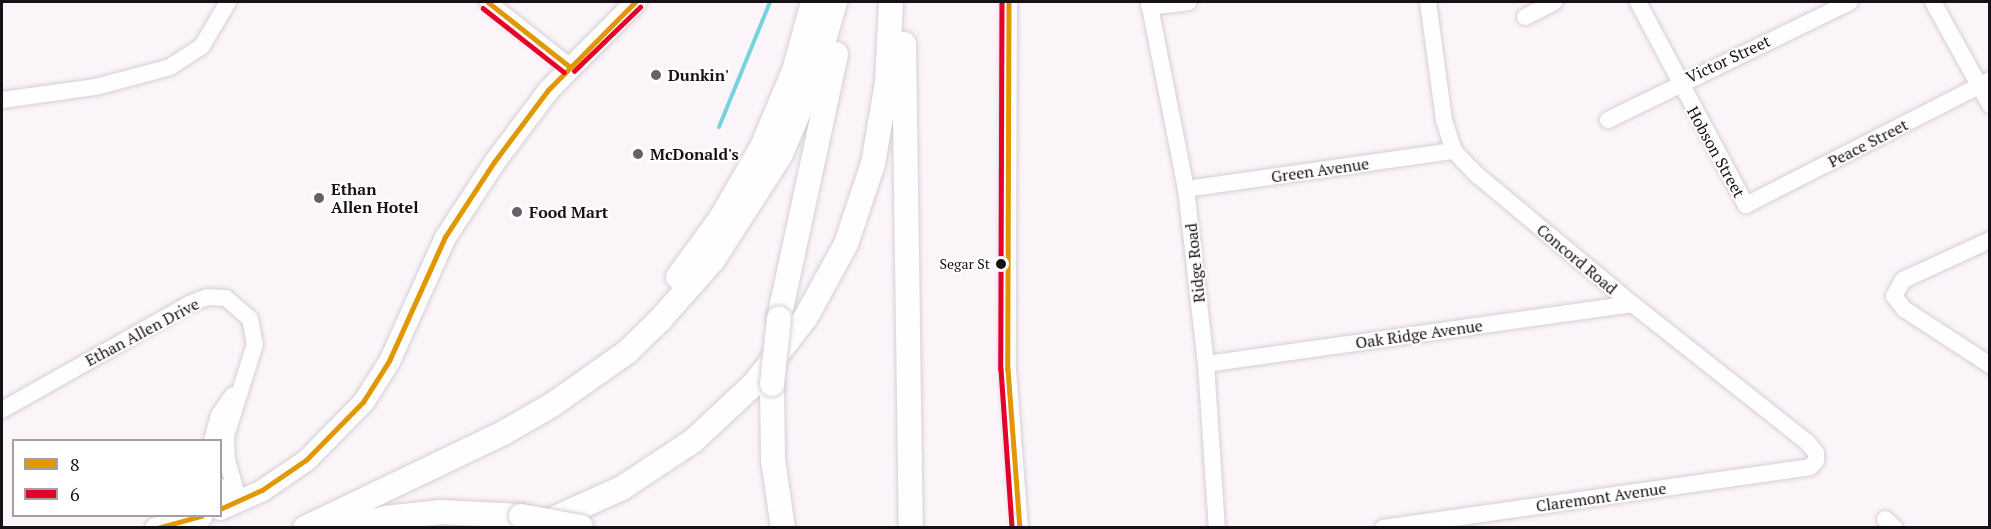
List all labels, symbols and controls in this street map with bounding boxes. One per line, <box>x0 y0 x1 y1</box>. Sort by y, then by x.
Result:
street label: Victor Street <box>1683 31 1773 87</box>
place label: Dunkin' <box>668 65 729 85</box>
marker: Dunkin' <box>649 68 663 82</box>
street label: Hobson Street <box>1683 103 1749 201</box>
street label: Peace Street <box>1825 115 1911 171</box>
place label: McDonald's <box>650 144 739 164</box>
marker: McDonald's <box>631 147 645 161</box>
street label: Green Avenue <box>1270 154 1370 186</box>
place label: Ethan Allen Hotel <box>331 179 419 217</box>
marker: Ethan Allen Hotel <box>312 191 326 205</box>
place label: Food Mart <box>529 202 608 222</box>
marker: Food Mart <box>510 205 524 219</box>
street label: Concord Road <box>1533 220 1621 298</box>
street label: Ridge Road <box>1181 222 1209 304</box>
place label: Segar St <box>940 256 990 272</box>
marker: Segar St <box>995 258 1007 270</box>
street label: Ethan Allen Drive <box>82 294 202 370</box>
street label: Oak Ridge Avenue <box>1354 316 1484 352</box>
legend <box>12 439 222 517</box>
text: 8 <box>70 452 80 476</box>
street label: Claremont Avenue <box>1534 478 1668 516</box>
text: 6 <box>70 482 80 506</box>

